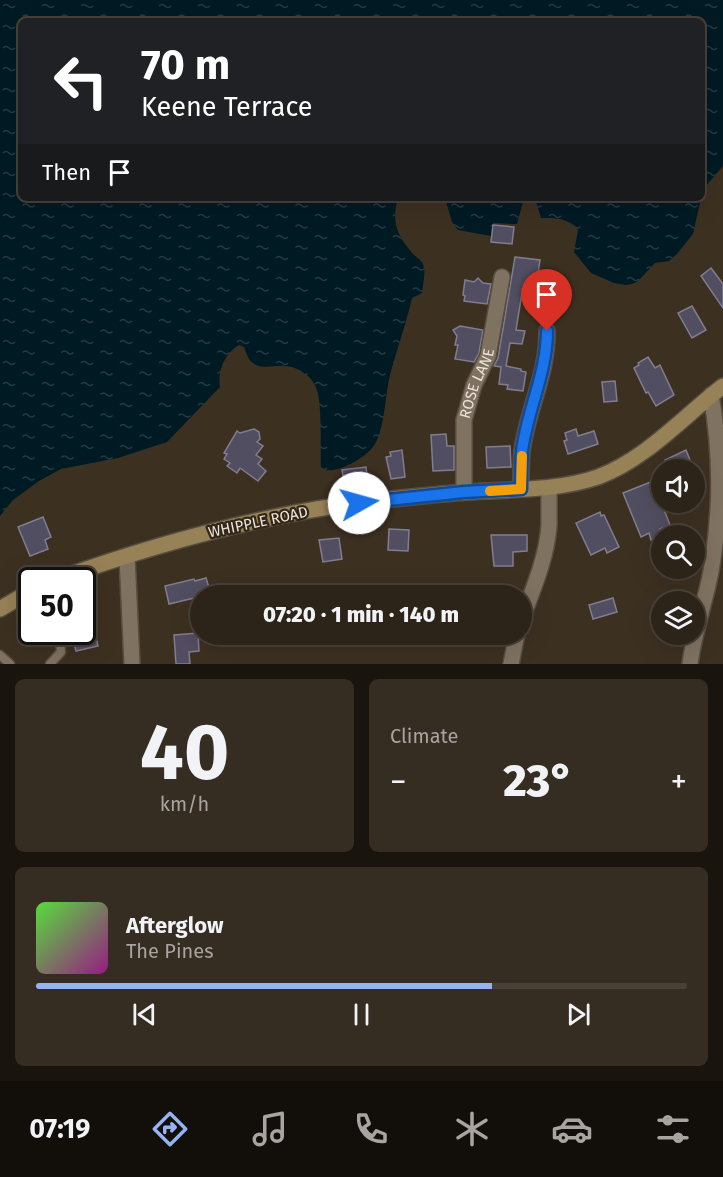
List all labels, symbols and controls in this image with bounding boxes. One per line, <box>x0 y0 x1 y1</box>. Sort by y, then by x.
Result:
text: 70 m <box>141 40 230 90</box>
icon: left <box>42 42 120 120</box>
text: Keene Terrace <box>141 91 313 123</box>
icon: arrive <box>103 156 136 189</box>
text: Then <box>42 159 91 186</box>
pin <box>521 269 572 331</box>
icon: arrive <box>530 278 563 311</box>
street label: ROSE LANE <box>456 347 498 421</box>
map controls <box>651 459 705 645</box>
button: sound <box>651 459 705 513</box>
position arrow <box>327 471 391 535</box>
street label: WHIPPLE ROAD <box>207 503 309 541</box>
button: search <box>651 525 705 579</box>
speed limit sign: 50 <box>18 567 96 645</box>
button: layers <box>651 591 705 645</box>
text: 07:20 · 1 min · 140 m <box>263 601 459 628</box>
text: 40 <box>140 706 229 800</box>
text: Climate <box>390 724 458 748</box>
text: 23° <box>503 754 574 808</box>
text: − <box>390 762 407 802</box>
text: + <box>671 762 687 802</box>
text: km/h <box>160 792 209 816</box>
text: Afterglow <box>126 912 223 939</box>
text: The Pines <box>126 939 213 963</box>
icon: previous <box>128 998 161 1031</box>
icon: pause <box>345 998 378 1031</box>
icon: next <box>562 998 595 1031</box>
icon: directions <box>149 1108 191 1150</box>
icon: music <box>249 1108 291 1150</box>
icon: phone <box>350 1108 392 1150</box>
icon: climate <box>451 1108 493 1150</box>
icon: car <box>551 1108 593 1150</box>
icon: filters <box>652 1108 694 1150</box>
text: 07:19 <box>29 1113 90 1145</box>

